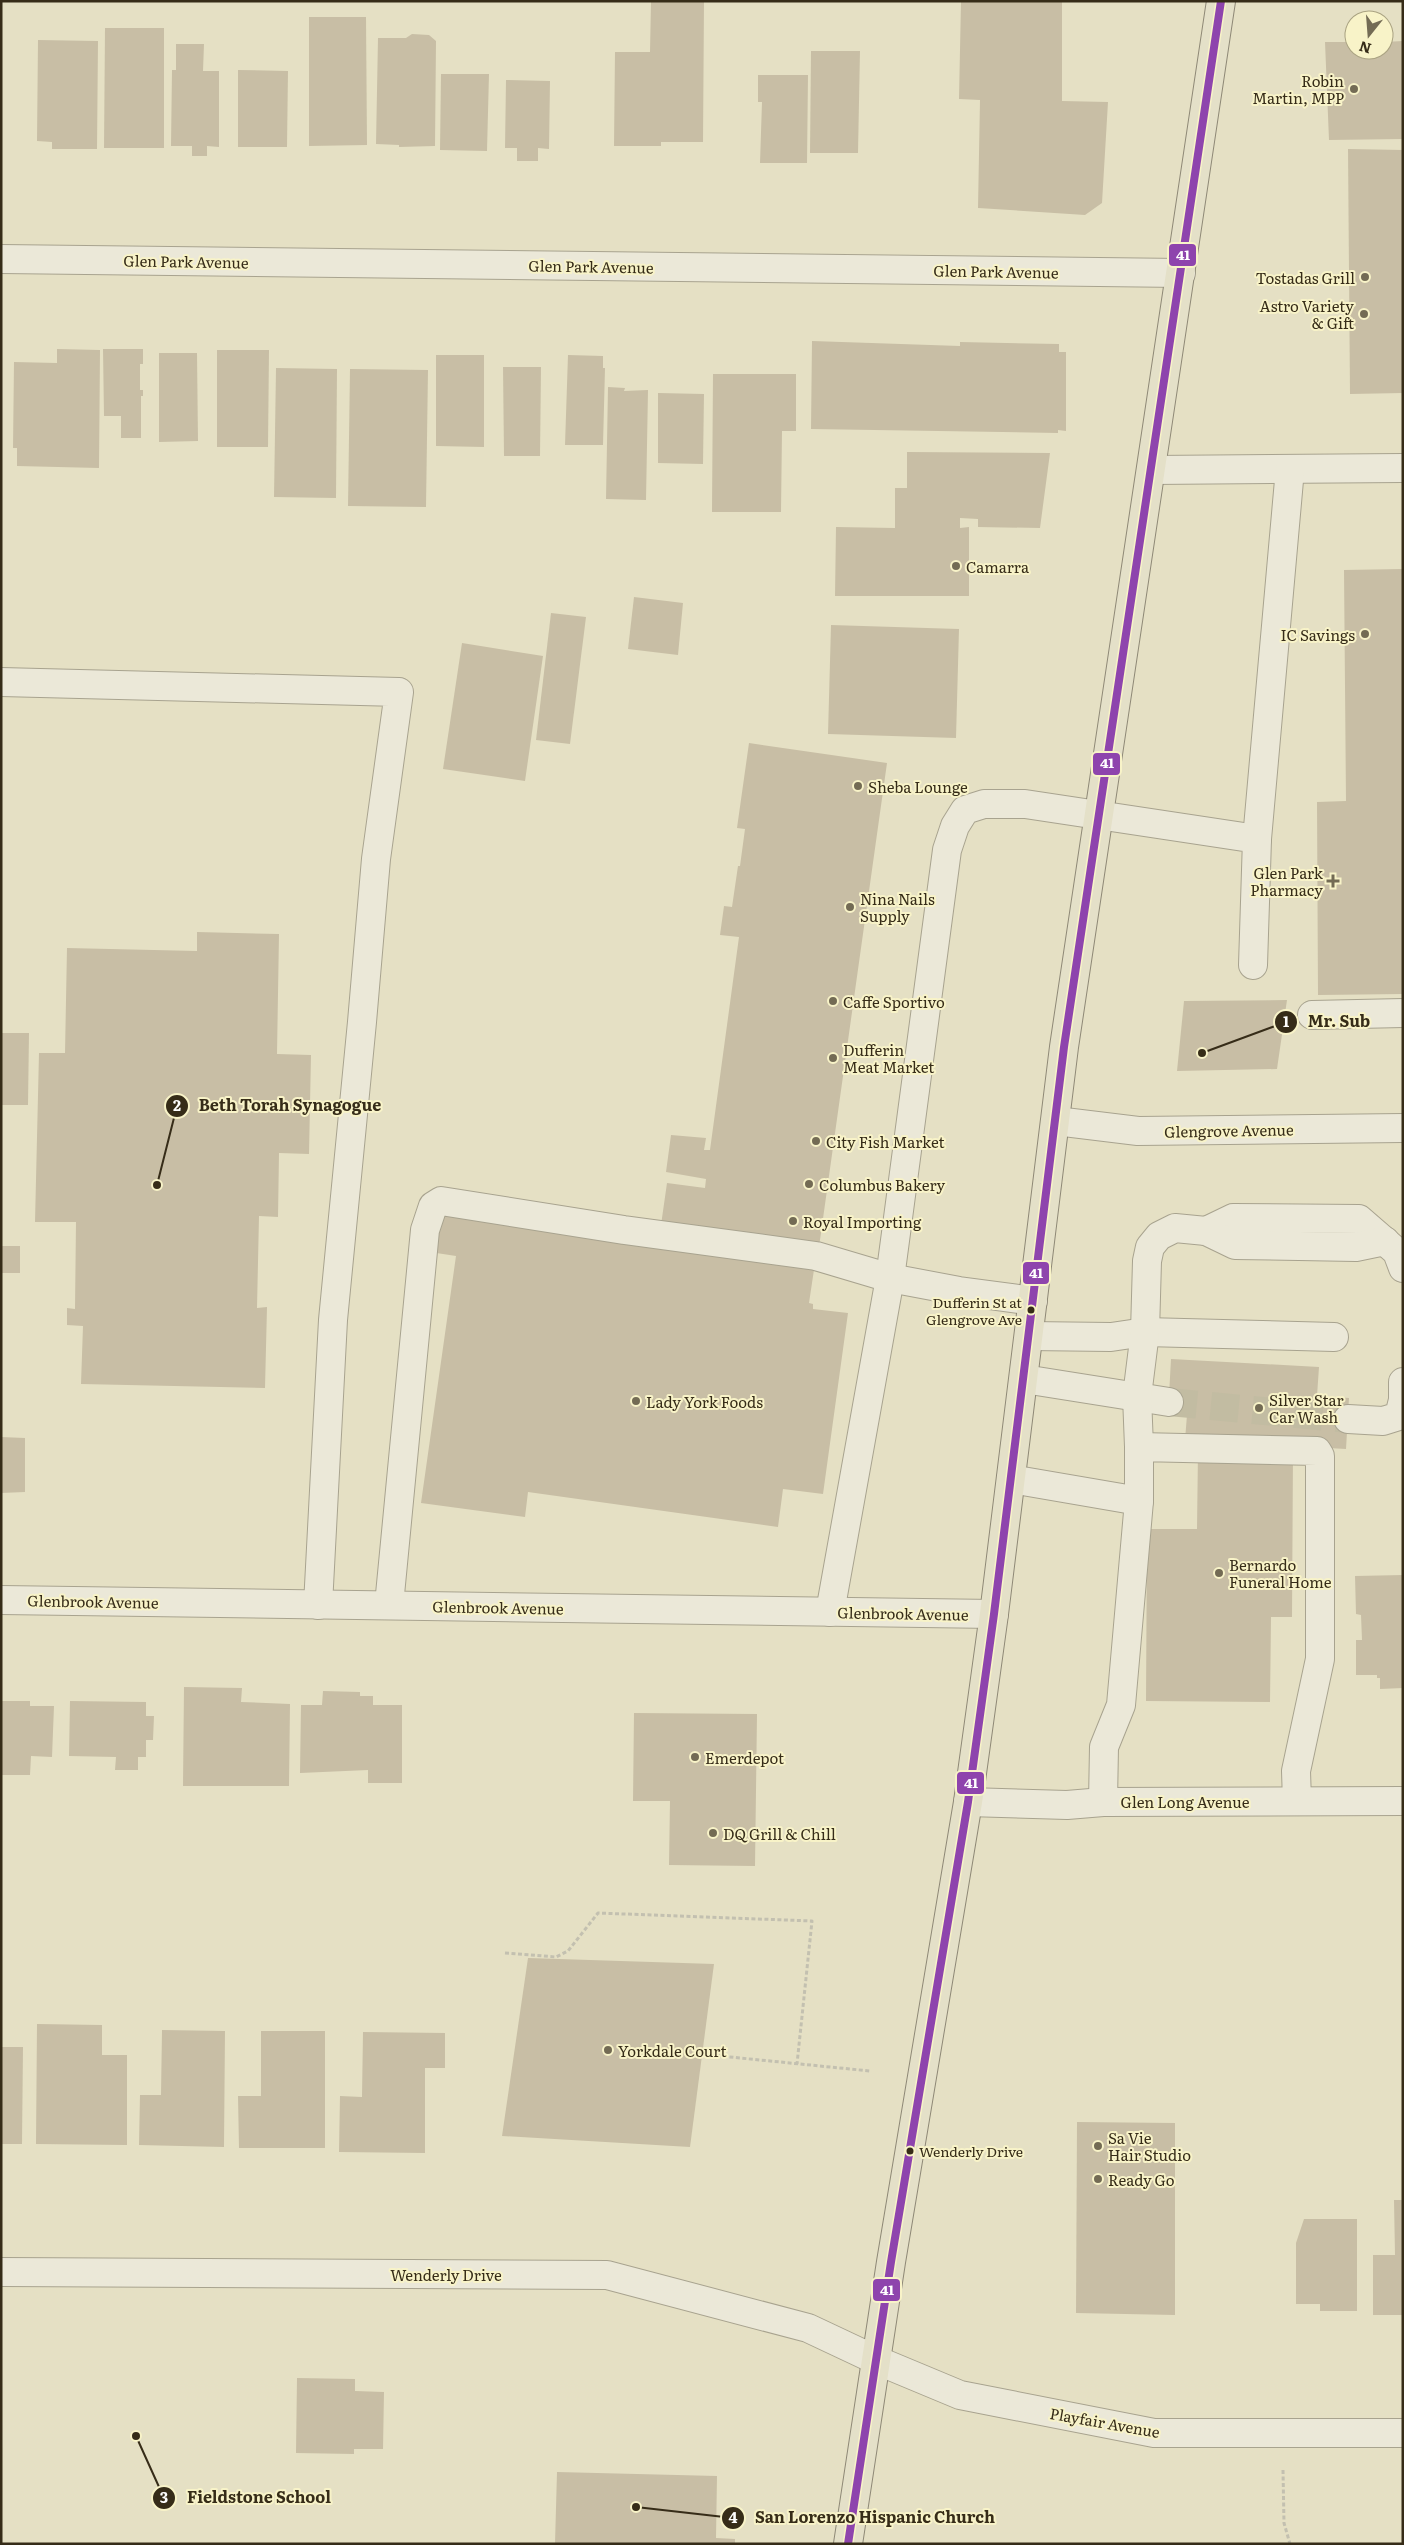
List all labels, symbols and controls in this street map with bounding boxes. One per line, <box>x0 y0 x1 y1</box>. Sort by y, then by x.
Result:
north arrow <box>1344 10 1394 60</box>
text: N <box>1356 37 1373 60</box>
place label: Robin Martin, MPP <box>1252 69 1344 109</box>
marker: Robin Martin, MPP <box>1348 83 1360 95</box>
line badge: 41 <box>1168 243 1197 267</box>
text: 41 <box>1176 244 1190 264</box>
street label: Glen Park Avenue <box>123 248 249 274</box>
street label: Glen Park Avenue <box>528 253 654 279</box>
street label: Glen Park Avenue <box>933 258 1059 284</box>
place label: Tostadas Grill <box>1256 266 1355 289</box>
marker: Tostadas Grill <box>1359 271 1371 283</box>
place label: Astro Variety & Gift <box>1260 294 1354 334</box>
marker: Astro Variety & Gift <box>1358 308 1370 320</box>
place label: Camarra <box>966 555 1030 578</box>
marker: Camarra <box>950 560 962 572</box>
place label: IC Savings <box>1280 623 1355 646</box>
marker: IC Savings <box>1359 628 1371 640</box>
line badge: 41 <box>1092 752 1121 776</box>
text: 41 <box>1100 752 1114 772</box>
place label: Sheba Lounge <box>868 775 968 798</box>
marker: Sheba Lounge <box>852 780 864 792</box>
place label: Glen Park Pharmacy <box>1250 861 1324 901</box>
marker: Glen Park Pharmacy <box>1327 875 1339 887</box>
place label: Nina Nails Supply <box>860 887 935 927</box>
marker: Nina Nails Supply <box>844 901 856 913</box>
place label: Caffe Sportivo <box>843 990 945 1013</box>
marker: Caffe Sportivo <box>827 995 839 1007</box>
callout: Mr. Sub <box>1273 1006 1381 1037</box>
text: Mr. Sub <box>1308 1008 1370 1032</box>
text: 1 <box>1283 1009 1289 1032</box>
place label: Dufferin Meat Market <box>843 1038 934 1078</box>
marker: Dufferin Meat Market <box>827 1052 839 1064</box>
callout: Beth Torah Synagogue <box>164 1090 392 1121</box>
text: Beth Torah Synagogue <box>199 1092 381 1116</box>
text: 2 <box>173 1093 181 1116</box>
street label: Glengrove Avenue <box>1164 1117 1294 1143</box>
place label: City Fish Market <box>826 1130 945 1153</box>
marker: City Fish Market <box>810 1135 822 1147</box>
place label: Columbus Bakery <box>819 1173 945 1196</box>
marker: Columbus Bakery <box>803 1178 815 1190</box>
place label: Royal Importing <box>803 1210 922 1233</box>
marker: Royal Importing <box>787 1215 799 1227</box>
line badge: 41 <box>1022 1261 1050 1285</box>
text: 41 <box>1029 1262 1043 1282</box>
place label: Dufferin St at Glengrove Ave <box>926 1292 1022 1329</box>
marker: Dufferin St at Glengrove Ave <box>1026 1305 1036 1315</box>
place label: Silver Star Car Wash <box>1269 1388 1344 1428</box>
place label: Lady York Foods <box>646 1390 763 1413</box>
marker: Lady York Foods <box>630 1395 642 1407</box>
marker: Silver Star Car Wash <box>1253 1402 1265 1414</box>
place label: Bernardo Funeral Home <box>1229 1553 1332 1593</box>
marker: Bernardo Funeral Home <box>1213 1567 1225 1579</box>
street label: Glenbrook Avenue <box>27 1588 159 1614</box>
street label: Glenbrook Avenue <box>432 1594 564 1620</box>
street label: Glenbrook Avenue <box>837 1600 969 1626</box>
place label: Emerdepot <box>705 1746 784 1769</box>
marker: Emerdepot <box>689 1751 701 1763</box>
line badge: 41 <box>956 1771 985 1795</box>
text: 41 <box>964 1772 978 1792</box>
street label: Glen Long Avenue <box>1121 1790 1250 1813</box>
place label: DQ Grill & Chill <box>723 1822 836 1845</box>
marker: DQ Grill & Chill <box>707 1827 719 1839</box>
place label: Yorkdale Court <box>618 2039 727 2062</box>
marker: Yorkdale Court <box>602 2044 614 2056</box>
place label: Sa Vie Hair Studio <box>1108 2126 1191 2166</box>
marker: Sa Vie Hair Studio <box>1092 2140 1104 2152</box>
place label: Wenderly Drive <box>919 2141 1023 2161</box>
marker: Wenderly Drive <box>905 2146 915 2156</box>
place label: Ready Go <box>1108 2168 1175 2191</box>
marker: Ready Go <box>1092 2173 1104 2185</box>
street label: Wenderly Drive <box>390 2263 502 2286</box>
line badge: 41 <box>872 2278 901 2302</box>
text: 41 <box>880 2279 894 2299</box>
street label: Playfair Avenue <box>1048 2401 1162 2443</box>
callout: Fieldstone School <box>152 2482 341 2513</box>
text: Fieldstone School <box>187 2484 331 2508</box>
text: 3 <box>160 2485 168 2508</box>
callout: San Lorenzo Hispanic Church <box>720 2502 1005 2533</box>
text: San Lorenzo Hispanic Church <box>755 2504 995 2528</box>
text: 4 <box>728 2505 738 2528</box>

